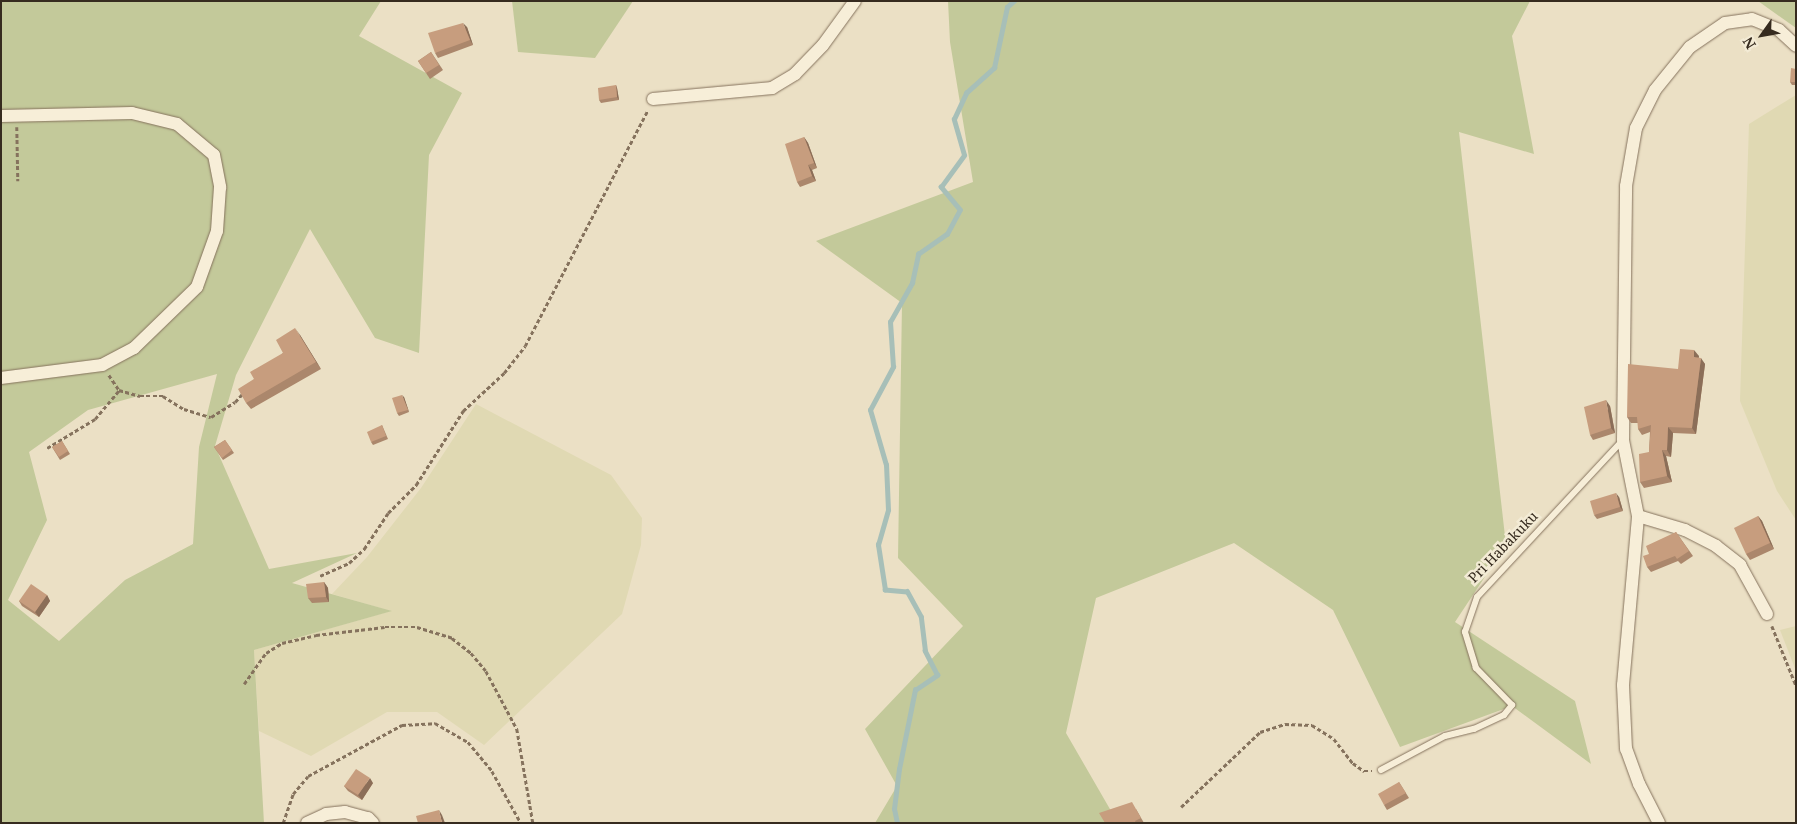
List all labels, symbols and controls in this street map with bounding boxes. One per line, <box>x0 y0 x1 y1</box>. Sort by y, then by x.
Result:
north arrow <box>1737 10 1787 60</box>
text: N <box>1738 34 1760 53</box>
street label: Pri Habakuku <box>1465 508 1541 586</box>

